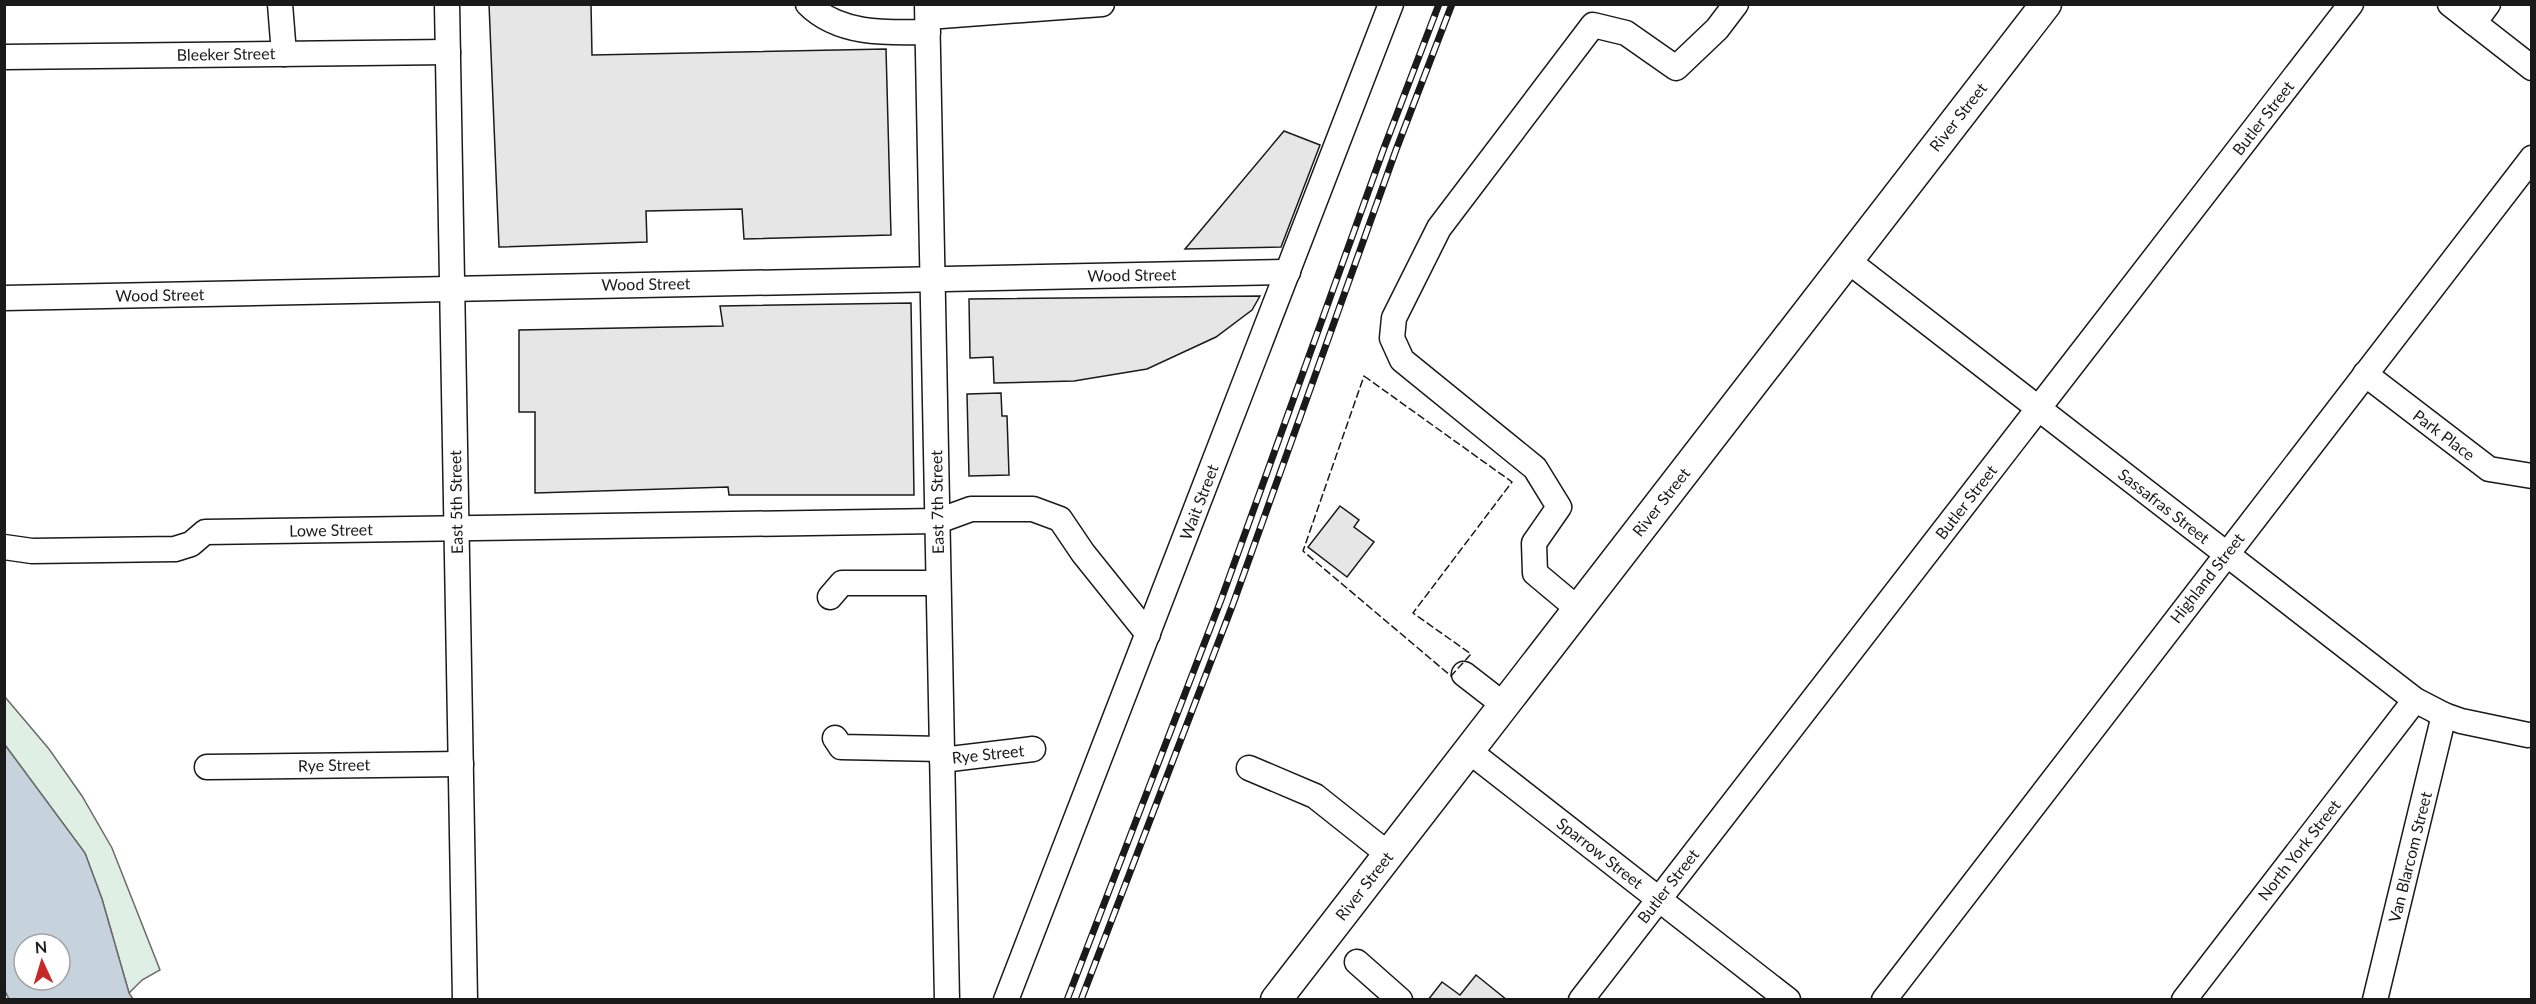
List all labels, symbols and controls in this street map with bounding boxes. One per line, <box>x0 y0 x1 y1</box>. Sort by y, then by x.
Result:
street label: Bleeker Street <box>176 43 276 64</box>
street label: Butler Street <box>2228 77 2298 159</box>
street label: River Street <box>1925 78 1990 155</box>
street label: Wood Street <box>1087 264 1177 285</box>
street label: Wood Street <box>601 273 691 294</box>
street label: Wood Street <box>115 284 205 305</box>
street label: Park Place <box>2410 405 2479 464</box>
street label: East 5th Street <box>445 450 466 554</box>
street label: East 7th Street <box>926 450 947 554</box>
street label: Wait Street <box>1175 461 1222 542</box>
street label: Butler Street <box>1931 461 2001 543</box>
street label: River Street <box>1628 463 1693 540</box>
street label: Sassafras Street <box>2115 464 2214 547</box>
street label: Lowe Street <box>289 519 373 540</box>
street label: Highland Street <box>2166 529 2248 626</box>
street label: Rye Street <box>951 740 1025 767</box>
street label: Rye Street <box>298 754 371 775</box>
street label: Van Blarcom Street <box>2384 789 2435 924</box>
street label: North York Street <box>2253 795 2344 904</box>
street label: Sparrow Street <box>1553 813 1647 892</box>
street label: Butler Street <box>1633 845 1703 927</box>
street label: River Street <box>1331 847 1396 924</box>
north arrow <box>12 932 72 992</box>
text: N <box>34 937 48 956</box>

